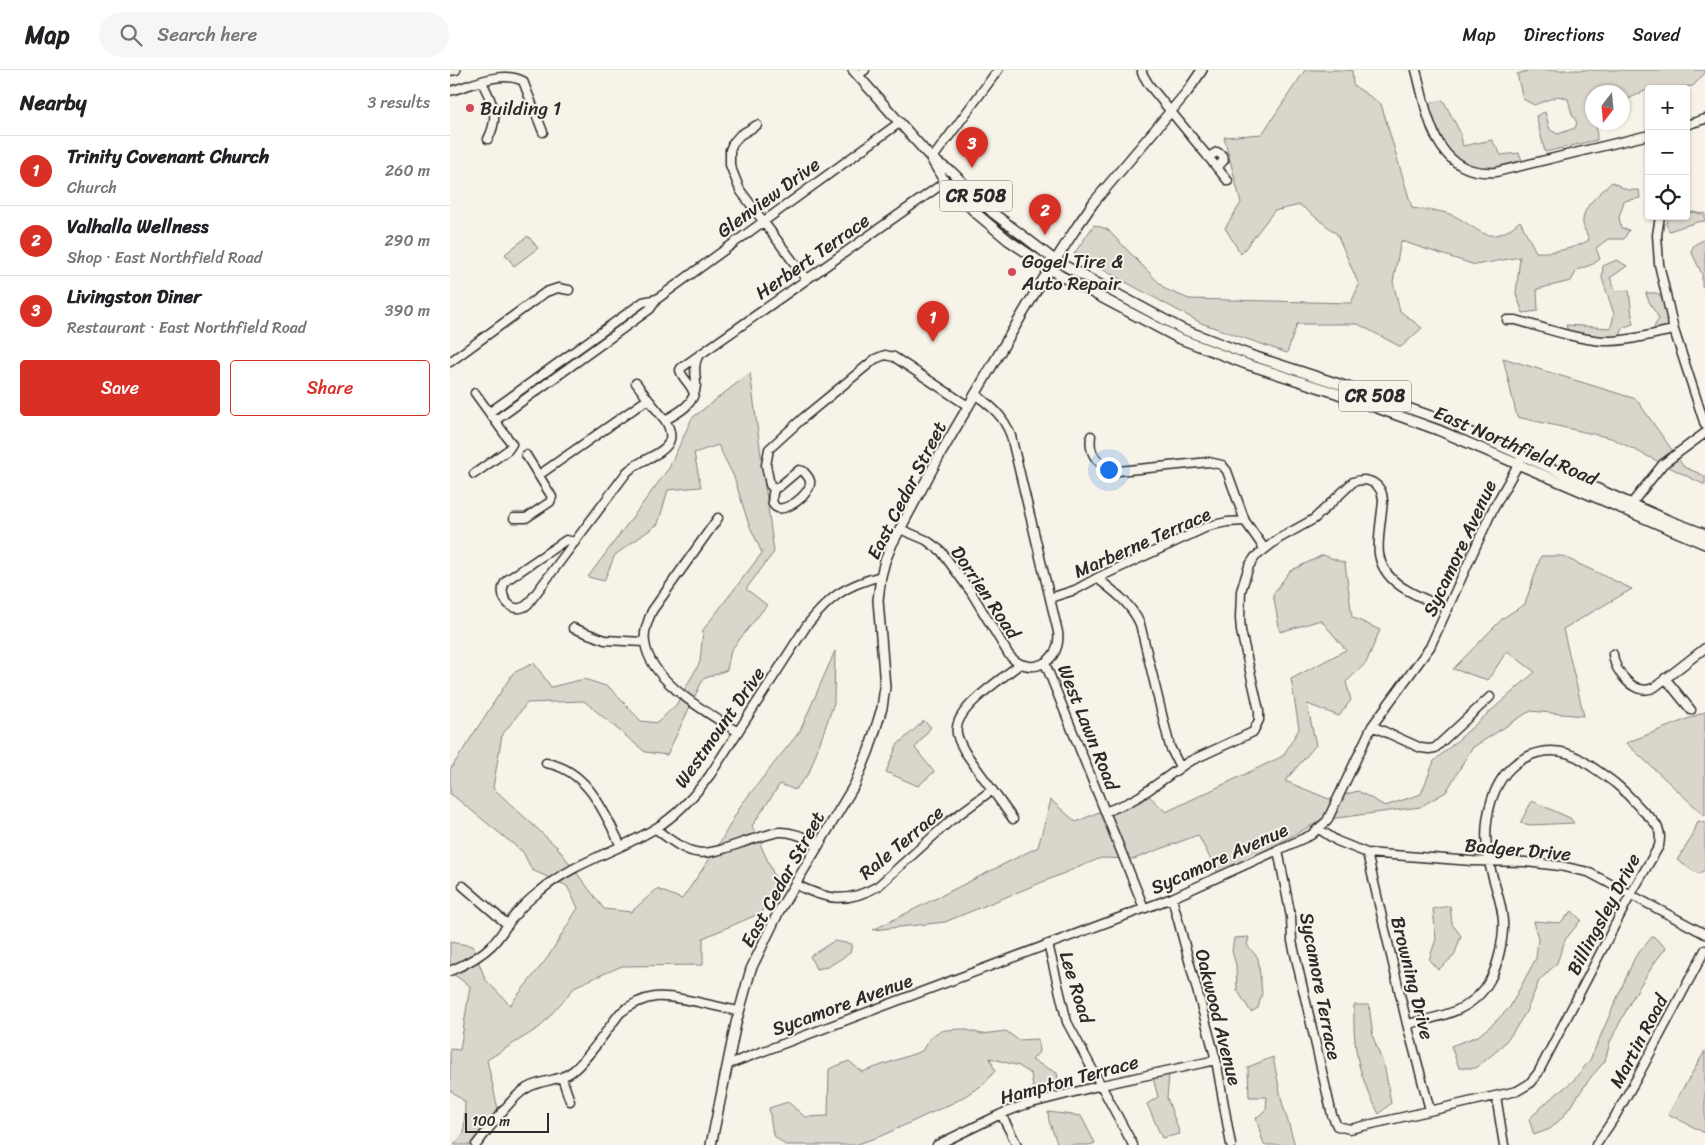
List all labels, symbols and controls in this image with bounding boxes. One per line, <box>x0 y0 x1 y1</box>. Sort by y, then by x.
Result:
search box <box>99 12 449 57</box>
text: Map <box>25 14 69 56</box>
text: Search here <box>157 18 257 51</box>
text: Map <box>1463 19 1496 51</box>
text: Directions <box>1524 19 1605 51</box>
text: Saved <box>1633 19 1680 51</box>
icon: search <box>117 21 145 49</box>
text: Nearby <box>20 84 86 122</box>
north arrow <box>1585 85 1630 130</box>
map controls <box>1645 85 1690 220</box>
button: + <box>1645 85 1690 130</box>
text: 3 results <box>367 88 430 117</box>
place label: Building 1 <box>480 92 561 125</box>
marker: Building 1 <box>464 102 476 114</box>
pin: 3 <box>956 127 988 168</box>
button: − <box>1645 130 1690 175</box>
text: Trinity Covenant Church <box>67 140 269 173</box>
street label: Glenview Drive <box>709 148 827 246</box>
text: 1 <box>33 156 39 185</box>
text: 260 m <box>385 156 430 185</box>
text: Church <box>67 173 117 202</box>
button: locate <box>1645 175 1690 220</box>
road number: CR 508 <box>940 180 1012 212</box>
pin: 2 <box>1029 194 1061 235</box>
street label: Herbert Terrace <box>748 204 877 308</box>
text: Valhalla Wellness <box>67 210 209 243</box>
text: 2 <box>31 226 41 255</box>
text: 290 m <box>384 226 430 255</box>
text: Shop · East Northfield Road <box>67 243 262 272</box>
place label: Gogel Tire & Auto Repair <box>1021 245 1123 300</box>
marker: Gogel Tire & Auto Repair <box>1006 266 1018 278</box>
text: Livingston Diner <box>67 280 201 313</box>
text: 3 <box>32 296 40 325</box>
text: 390 m <box>385 296 430 325</box>
pin: 1 <box>917 301 949 342</box>
text: Restaurant · East Northfield Road <box>67 313 306 342</box>
button: Save <box>20 360 220 416</box>
button: Share <box>230 360 430 416</box>
road number: CR 508 <box>1339 380 1411 412</box>
street label: East Northfield Road <box>1429 396 1604 495</box>
street label: East Cedar Street <box>857 415 956 565</box>
your location <box>1096 457 1122 483</box>
street label: Sycamore Avenue <box>1413 474 1506 622</box>
street label: Marberne Terrace <box>1068 497 1216 587</box>
street label: Dorrien Road <box>942 539 1030 647</box>
street label: Westmount Drive <box>665 659 774 795</box>
street label: West Lawn Road <box>1048 659 1129 796</box>
street label: Rale Terrace <box>851 796 952 888</box>
street label: East Cedar Street <box>731 805 834 954</box>
street label: Sycamore Avenue <box>1145 813 1293 904</box>
street label: Badger Drive <box>1463 828 1573 871</box>
street label: Billingsley Drive <box>1557 847 1650 981</box>
street label: Sycamore Terrace <box>1290 910 1351 1063</box>
street label: Browning Drive <box>1381 913 1444 1043</box>
street label: Oakwood Avenue <box>1186 945 1251 1089</box>
street label: Lee Road <box>1050 947 1104 1029</box>
street label: Sycamore Avenue <box>767 964 917 1045</box>
street label: Martin Road <box>1600 987 1678 1094</box>
street label: Hampton Terrace <box>996 1045 1142 1114</box>
text: 100 m <box>472 1109 510 1134</box>
scale bar <box>465 1110 549 1133</box>

